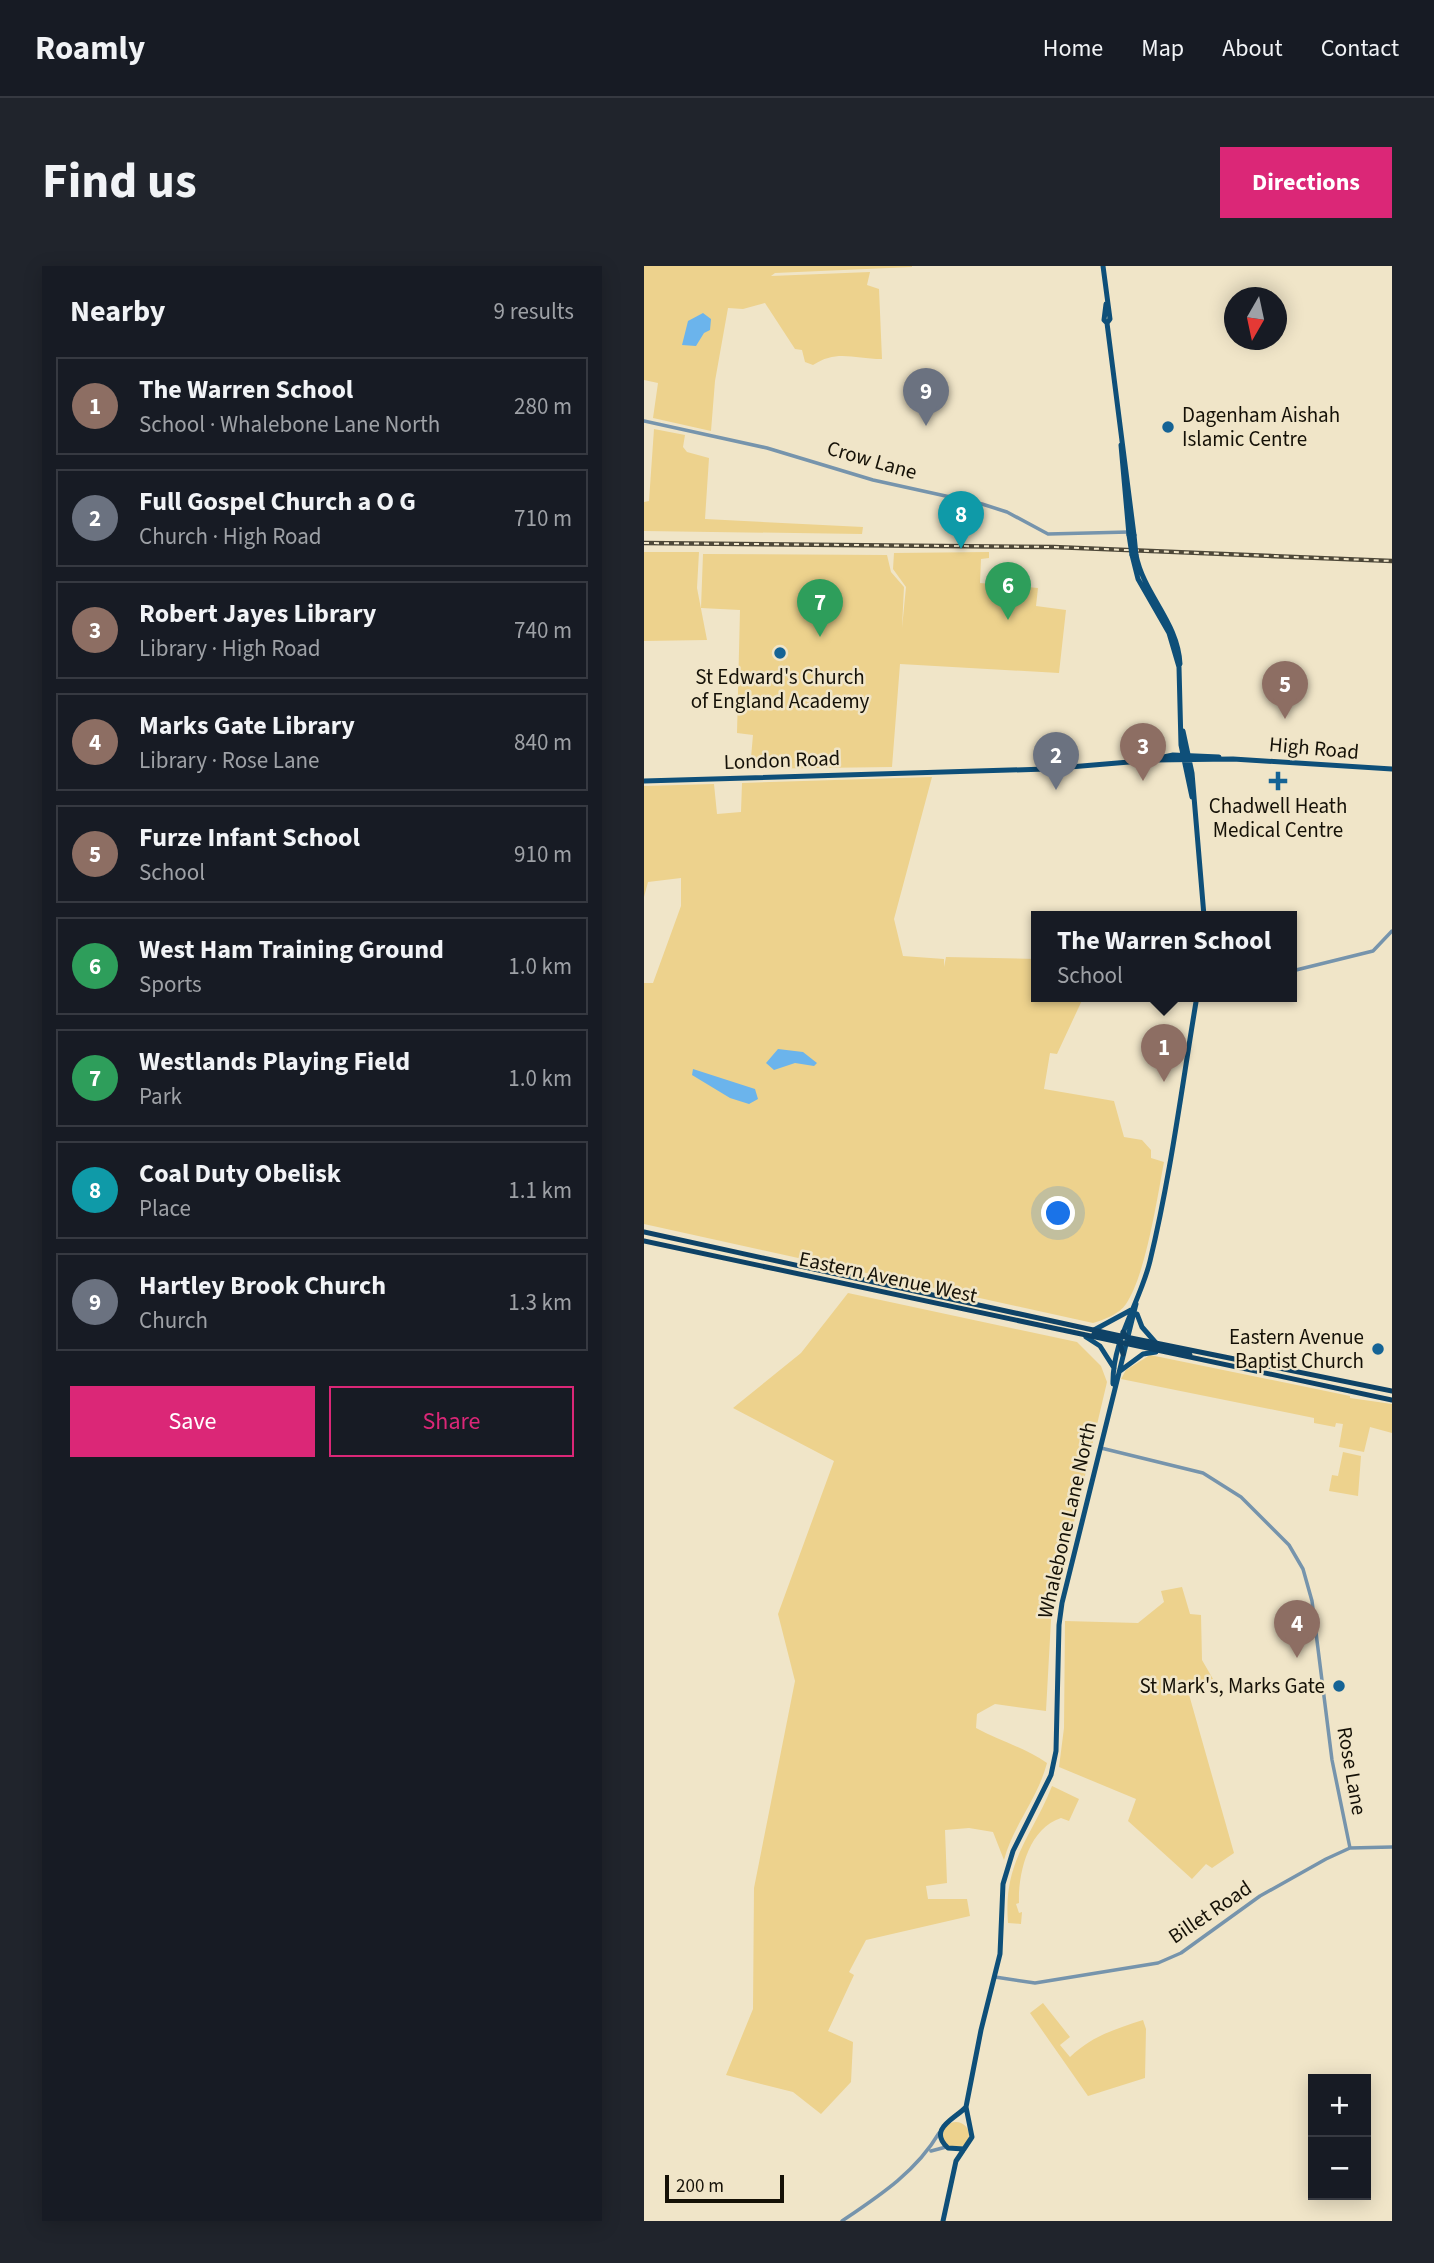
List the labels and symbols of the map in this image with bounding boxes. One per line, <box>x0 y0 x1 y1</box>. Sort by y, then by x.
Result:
north arrow <box>1224 287 1287 350</box>
pin: 9 <box>903 368 949 426</box>
place label: Dagenham Aishah Islamic Centre <box>1182 400 1340 454</box>
marker: Dagenham Aishah Islamic Centre <box>1160 419 1176 435</box>
street label: Crow Lane <box>823 433 921 487</box>
pin: 8 <box>938 491 984 549</box>
pin: 6 <box>985 562 1031 620</box>
pin: 7 <box>797 579 843 637</box>
marker: St Edward's Church of England Academy <box>772 645 788 661</box>
pin: 5 <box>1262 661 1308 719</box>
place label: St Edward's Church of England Academy <box>691 662 870 716</box>
pin: 3 <box>1120 723 1166 781</box>
street label: High Road <box>1268 729 1360 767</box>
pin: 2 <box>1033 732 1079 790</box>
street label: London Road <box>723 743 841 777</box>
marker: Chadwell Heath Medical Centre <box>1268 771 1288 791</box>
place label: Chadwell Heath Medical Centre <box>1209 791 1347 845</box>
pin: 1 <box>1141 1024 1187 1082</box>
your location <box>1041 1196 1075 1230</box>
street label: Eastern Avenue West <box>796 1243 980 1311</box>
place label: Eastern Avenue Baptist Church <box>1229 1322 1364 1376</box>
marker: Eastern Avenue Baptist Church <box>1370 1341 1386 1357</box>
street label: Whalebone Lane North <box>1030 1419 1104 1621</box>
pin: 4 <box>1274 1600 1320 1658</box>
place label: St Mark's, Marks Gate <box>1139 1671 1325 1701</box>
marker: St Mark's, Marks Gate <box>1331 1678 1347 1694</box>
street label: Rose Lane <box>1329 1724 1375 1818</box>
street label: Billet Road <box>1162 1873 1258 1951</box>
scale bar <box>665 2172 784 2204</box>

